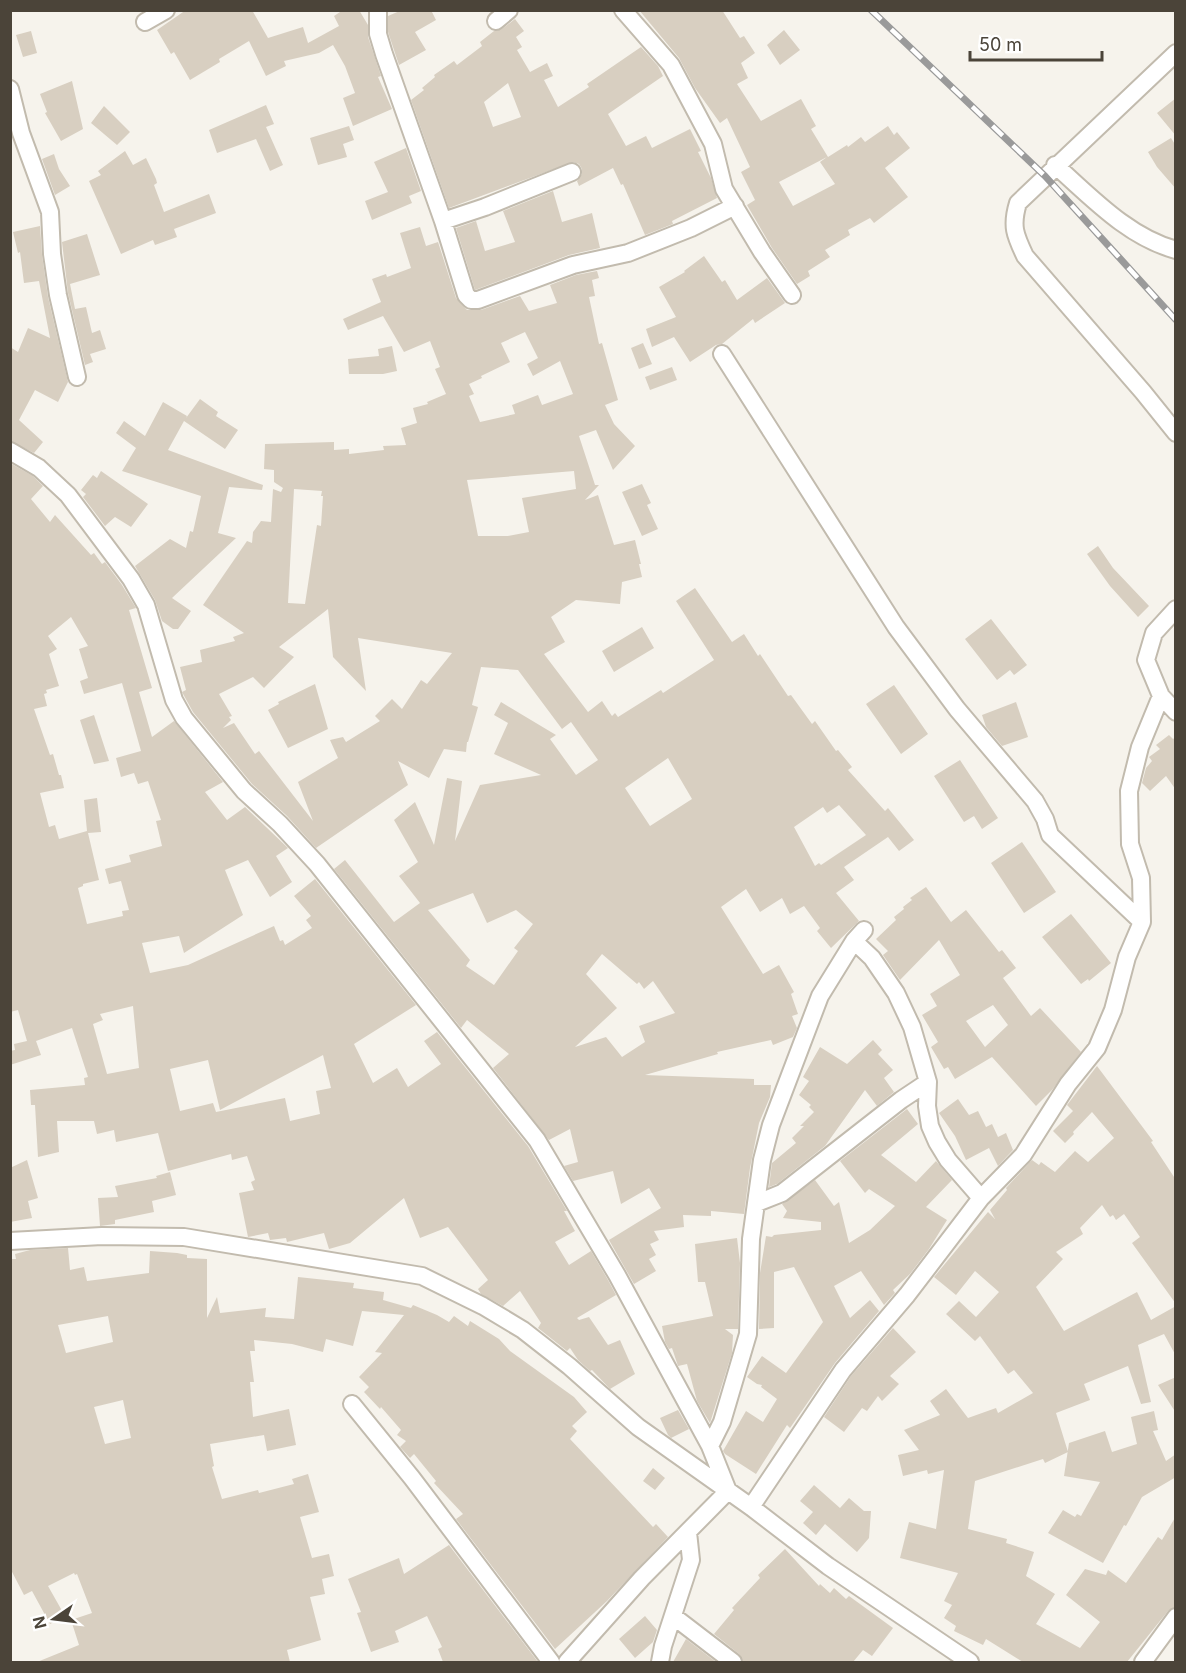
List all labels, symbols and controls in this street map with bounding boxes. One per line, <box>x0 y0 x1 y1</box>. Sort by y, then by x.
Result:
scale bar <box>970 24 1102 62</box>
text: 50 m <box>979 34 1022 55</box>
north arrow <box>24 1589 84 1649</box>
text: N <box>28 1614 51 1631</box>

